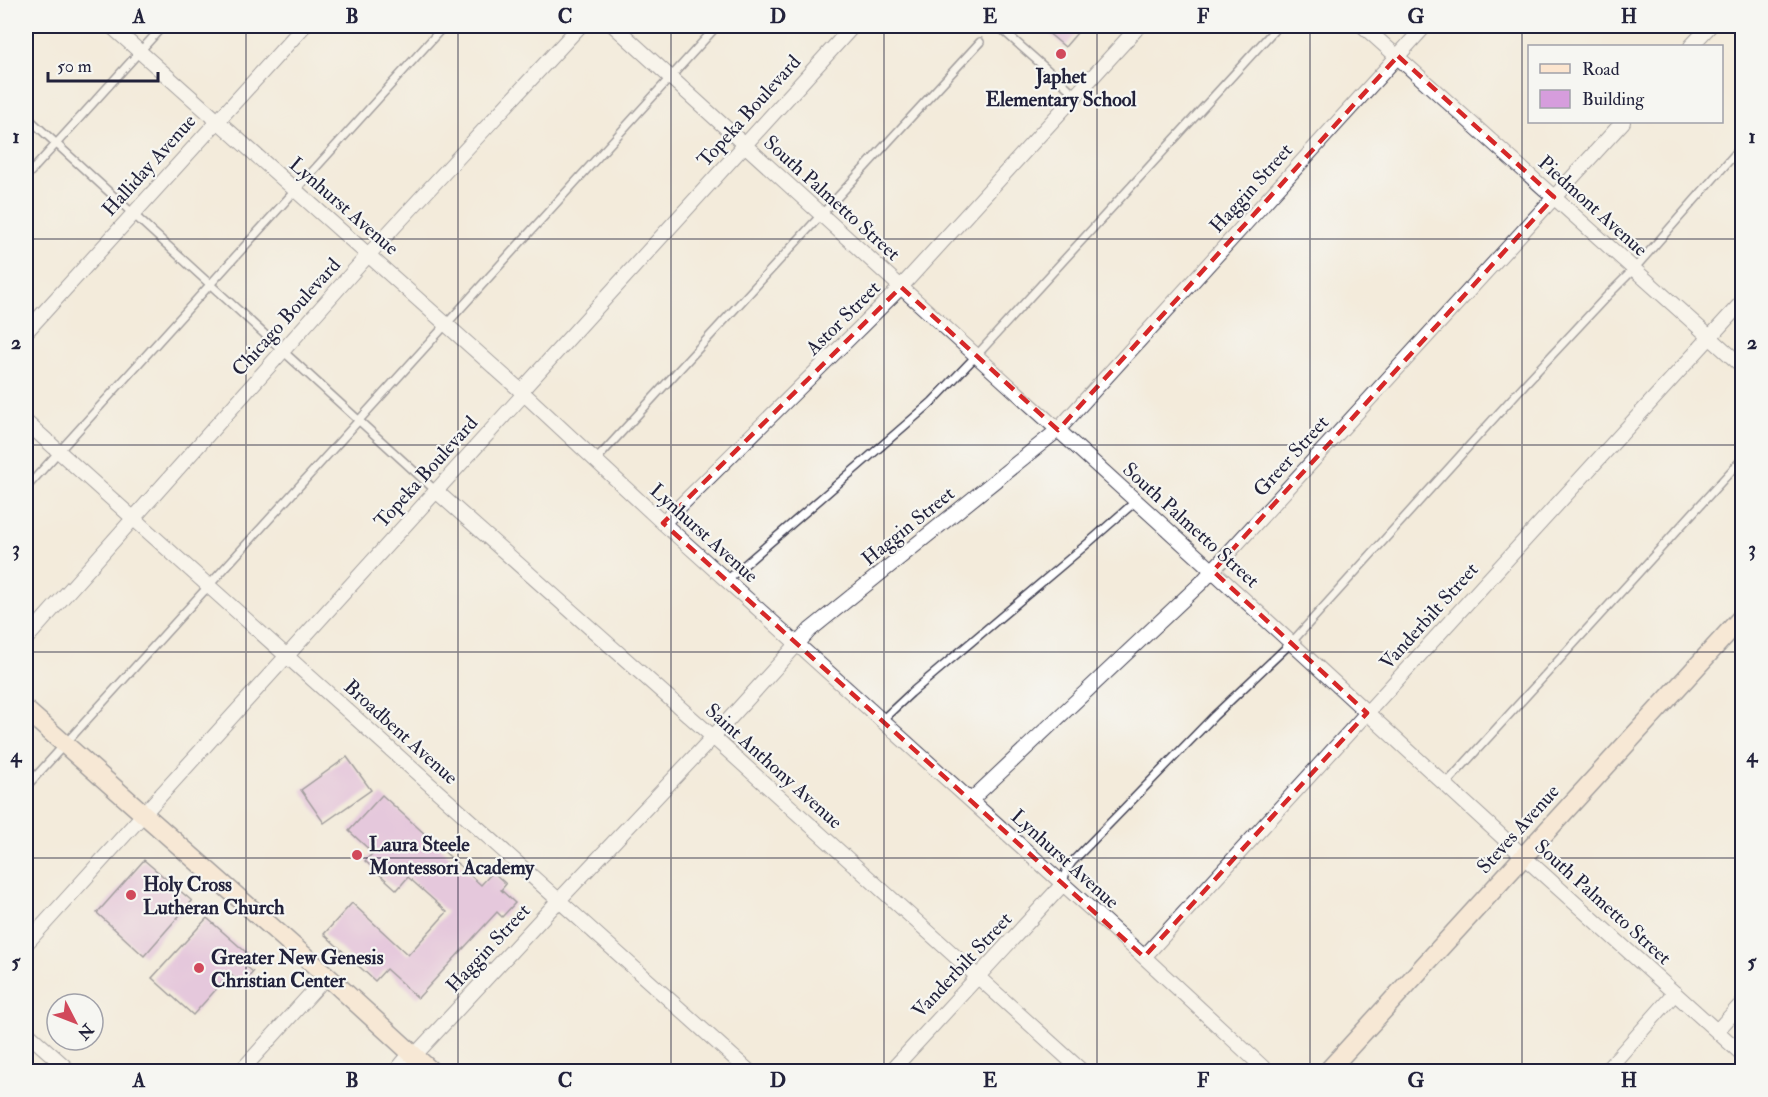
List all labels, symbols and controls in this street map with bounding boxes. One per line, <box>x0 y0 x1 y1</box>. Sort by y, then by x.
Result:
text: A <box>132 4 146 29</box>
text: B <box>345 4 359 29</box>
text: C <box>558 4 572 29</box>
text: D <box>770 4 786 29</box>
text: E <box>983 4 998 29</box>
text: F <box>1197 4 1210 29</box>
text: G <box>1408 4 1425 29</box>
text: H <box>1621 4 1637 29</box>
scale bar <box>48 45 158 83</box>
legend <box>1528 45 1723 123</box>
marker: Japhet Elementary School <box>1054 47 1068 61</box>
street label: Topeka Boulevard <box>692 50 807 173</box>
text: 50 m <box>57 55 92 78</box>
text: Road <box>1582 58 1620 81</box>
place label: Japhet Elementary School <box>986 64 1137 113</box>
text: Building <box>1582 88 1645 111</box>
street label: Halliday Avenue <box>97 109 201 221</box>
text: 1 <box>12 124 20 149</box>
text: 1 <box>1748 124 1756 149</box>
street label: South Palmetto Street <box>758 130 906 266</box>
street label: Haggin Street <box>1204 138 1298 238</box>
street label: Piedmont Avenue <box>1533 150 1653 262</box>
street label: Lynhurst Avenue <box>284 152 404 260</box>
street label: Chicago Boulevard <box>226 253 346 381</box>
street label: Astor Street <box>800 275 886 361</box>
text: 2 <box>11 330 21 355</box>
text: 2 <box>1747 330 1757 355</box>
street label: Greer Street <box>1248 410 1334 502</box>
street label: Topeka Boulevard <box>369 411 484 534</box>
street label: South Palmetto Street <box>1117 457 1265 593</box>
street label: Lynhurst Avenue <box>645 478 763 588</box>
street label: Haggin Street <box>856 481 960 571</box>
text: 3 <box>12 536 20 561</box>
text: 3 <box>1748 536 1756 561</box>
street label: Vanderbilt Street <box>1374 557 1484 675</box>
street label: Broadbent Avenue <box>339 674 463 790</box>
street label: Saint Anthony Avenue <box>700 698 848 834</box>
text: 4 <box>10 743 23 768</box>
text: 4 <box>1746 743 1759 768</box>
street label: Steves Avenue <box>1471 779 1565 879</box>
street label: Lynhurst Avenue <box>1006 804 1124 914</box>
place label: Laura Steele Montessori Academy <box>368 832 535 881</box>
street label: South Palmetto Street <box>1529 834 1677 970</box>
marker: Laura Steele Montessori Academy <box>350 848 364 862</box>
place label: Holy Cross Lutheran Church <box>143 872 285 920</box>
marker: Holy Cross Lutheran Church <box>124 888 138 902</box>
street label: Haggin Street <box>441 898 536 998</box>
street label: Vanderbilt Street <box>907 907 1018 1023</box>
place label: Greater New Genesis Christian Center <box>211 945 384 993</box>
text: 5 <box>12 949 22 974</box>
text: 5 <box>1748 949 1758 974</box>
marker: Greater New Genesis Christian Center <box>192 961 206 975</box>
north arrow <box>45 992 105 1052</box>
text: N <box>73 1019 98 1044</box>
text: A <box>132 1068 146 1093</box>
text: B <box>345 1068 359 1093</box>
text: C <box>558 1068 572 1093</box>
text: D <box>770 1068 786 1093</box>
text: E <box>983 1068 998 1093</box>
text: F <box>1197 1068 1210 1093</box>
text: G <box>1408 1068 1425 1093</box>
text: H <box>1621 1068 1637 1093</box>

